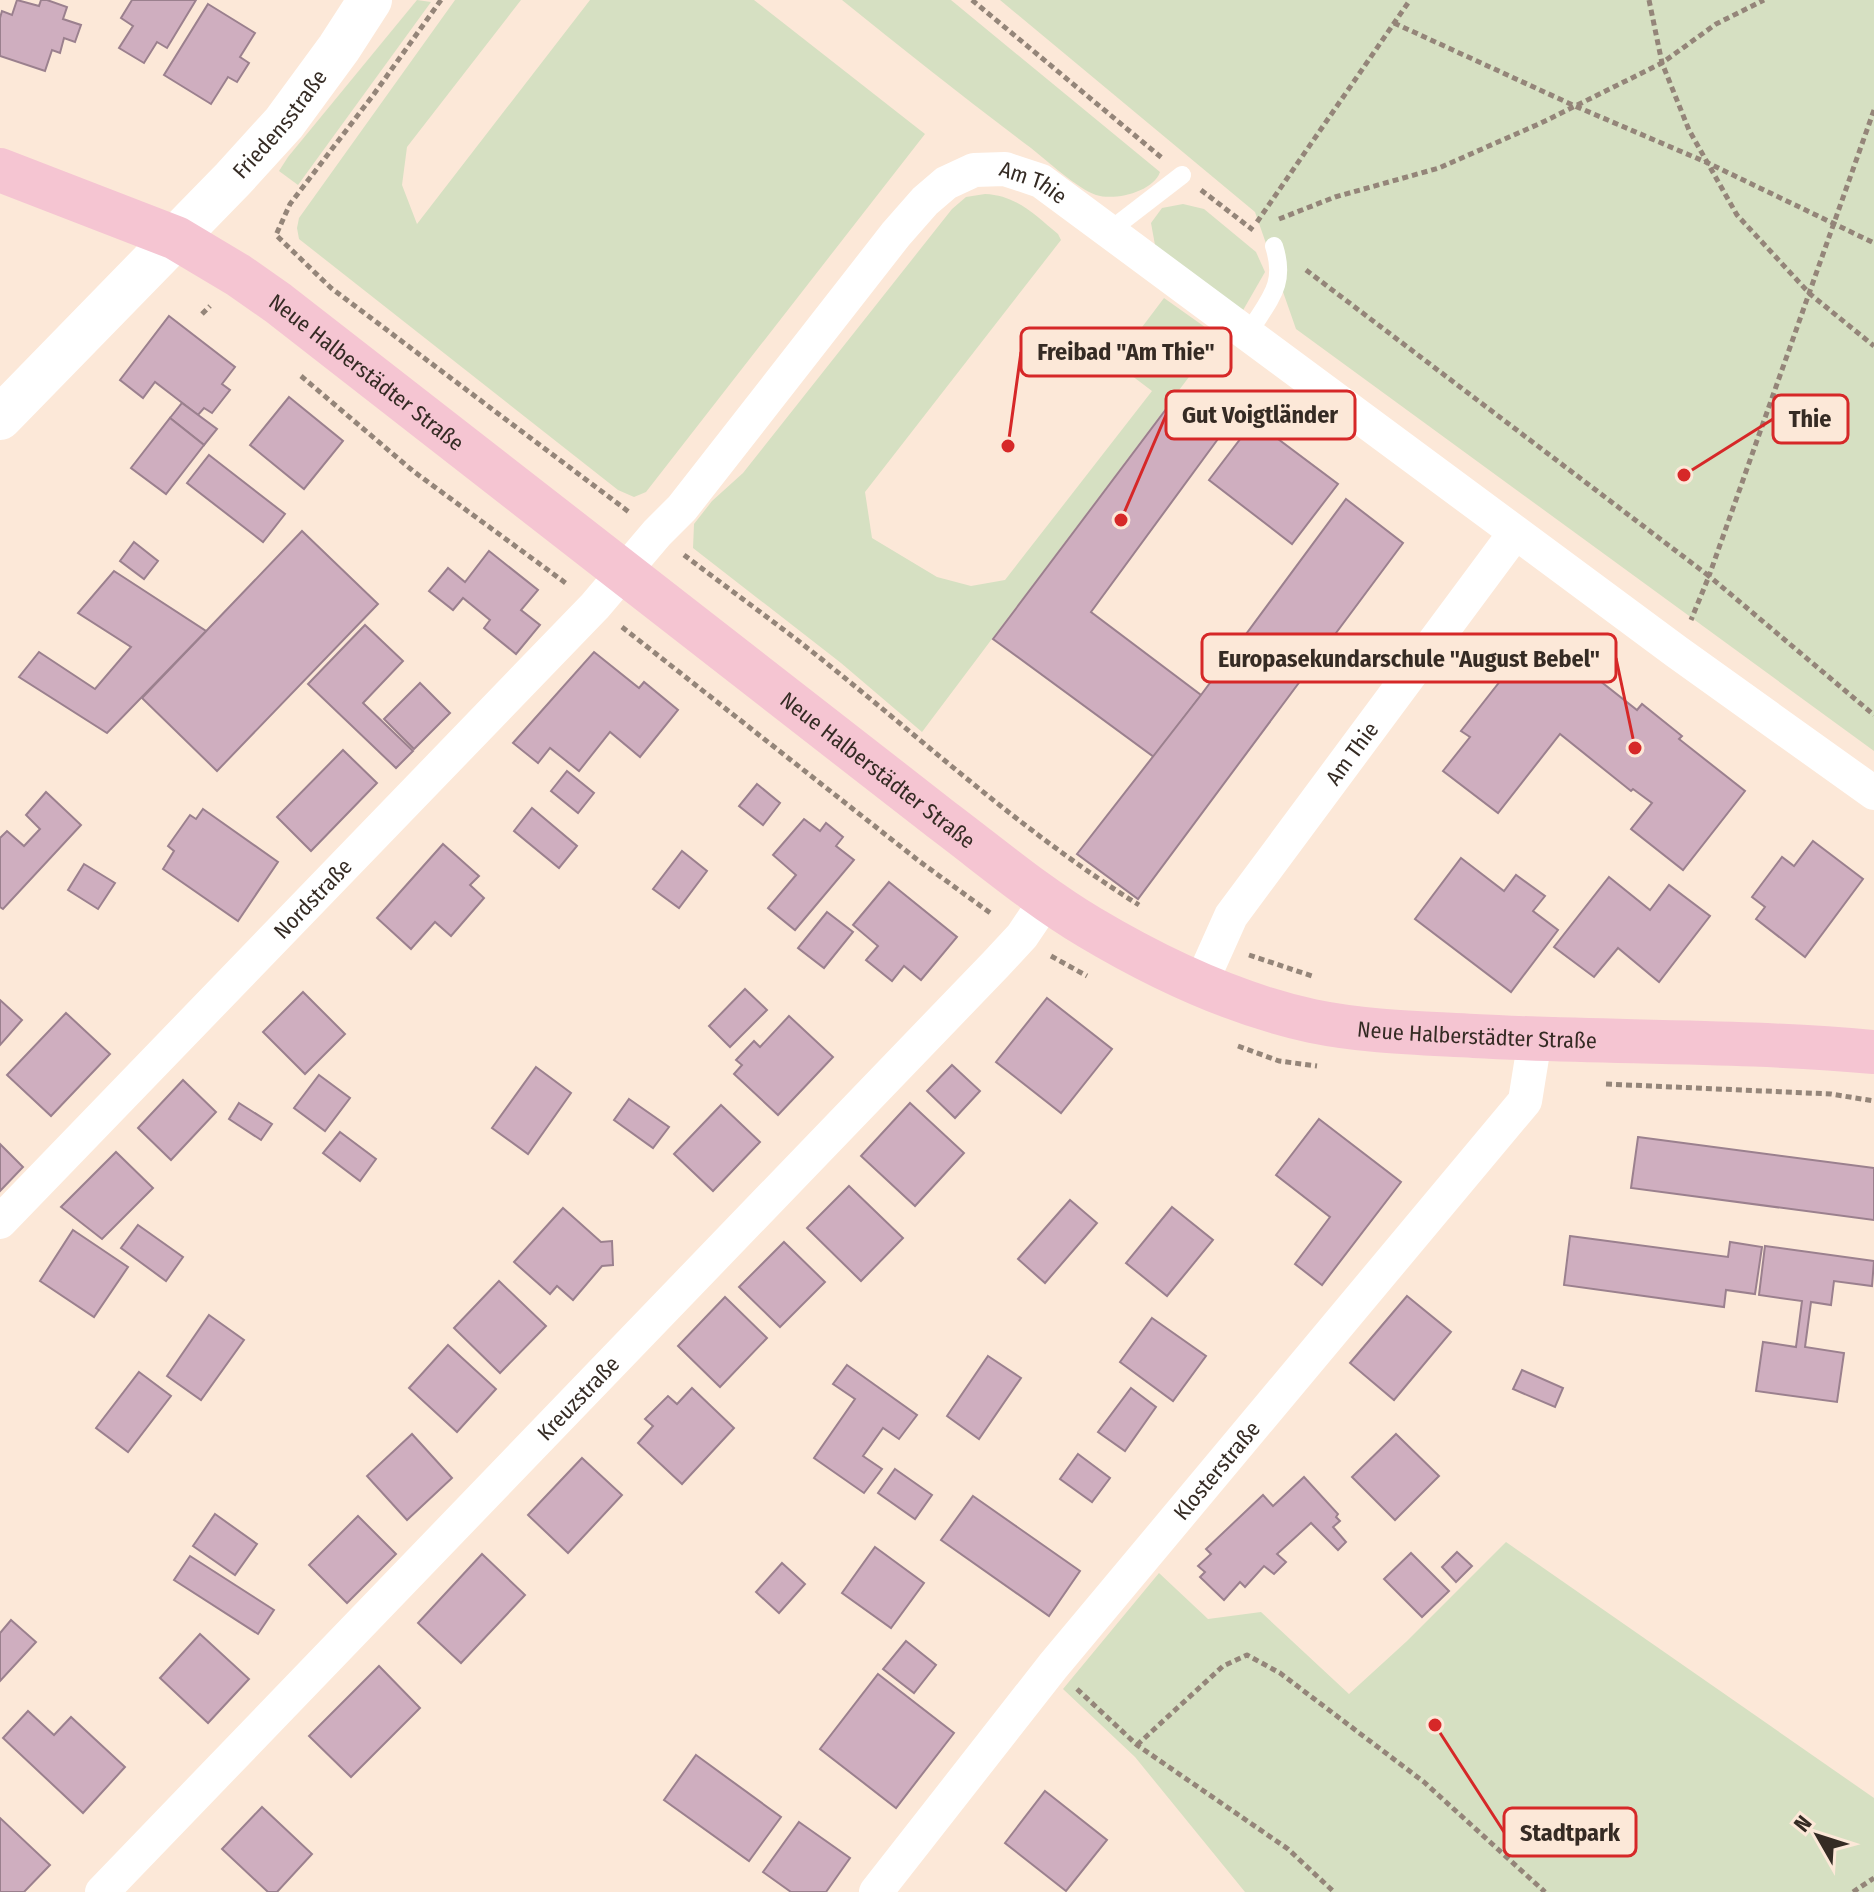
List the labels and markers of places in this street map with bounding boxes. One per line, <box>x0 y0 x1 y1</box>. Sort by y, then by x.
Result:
callout: Freibad "Am Thie" <box>1021 328 1231 376</box>
callout: Gut Voigtländer <box>1166 391 1355 439</box>
callout: Thie <box>1773 395 1848 443</box>
callout: Europasekundarschule "August Bebel" <box>1202 634 1616 682</box>
callout: Stadtpark <box>1504 1808 1636 1856</box>

